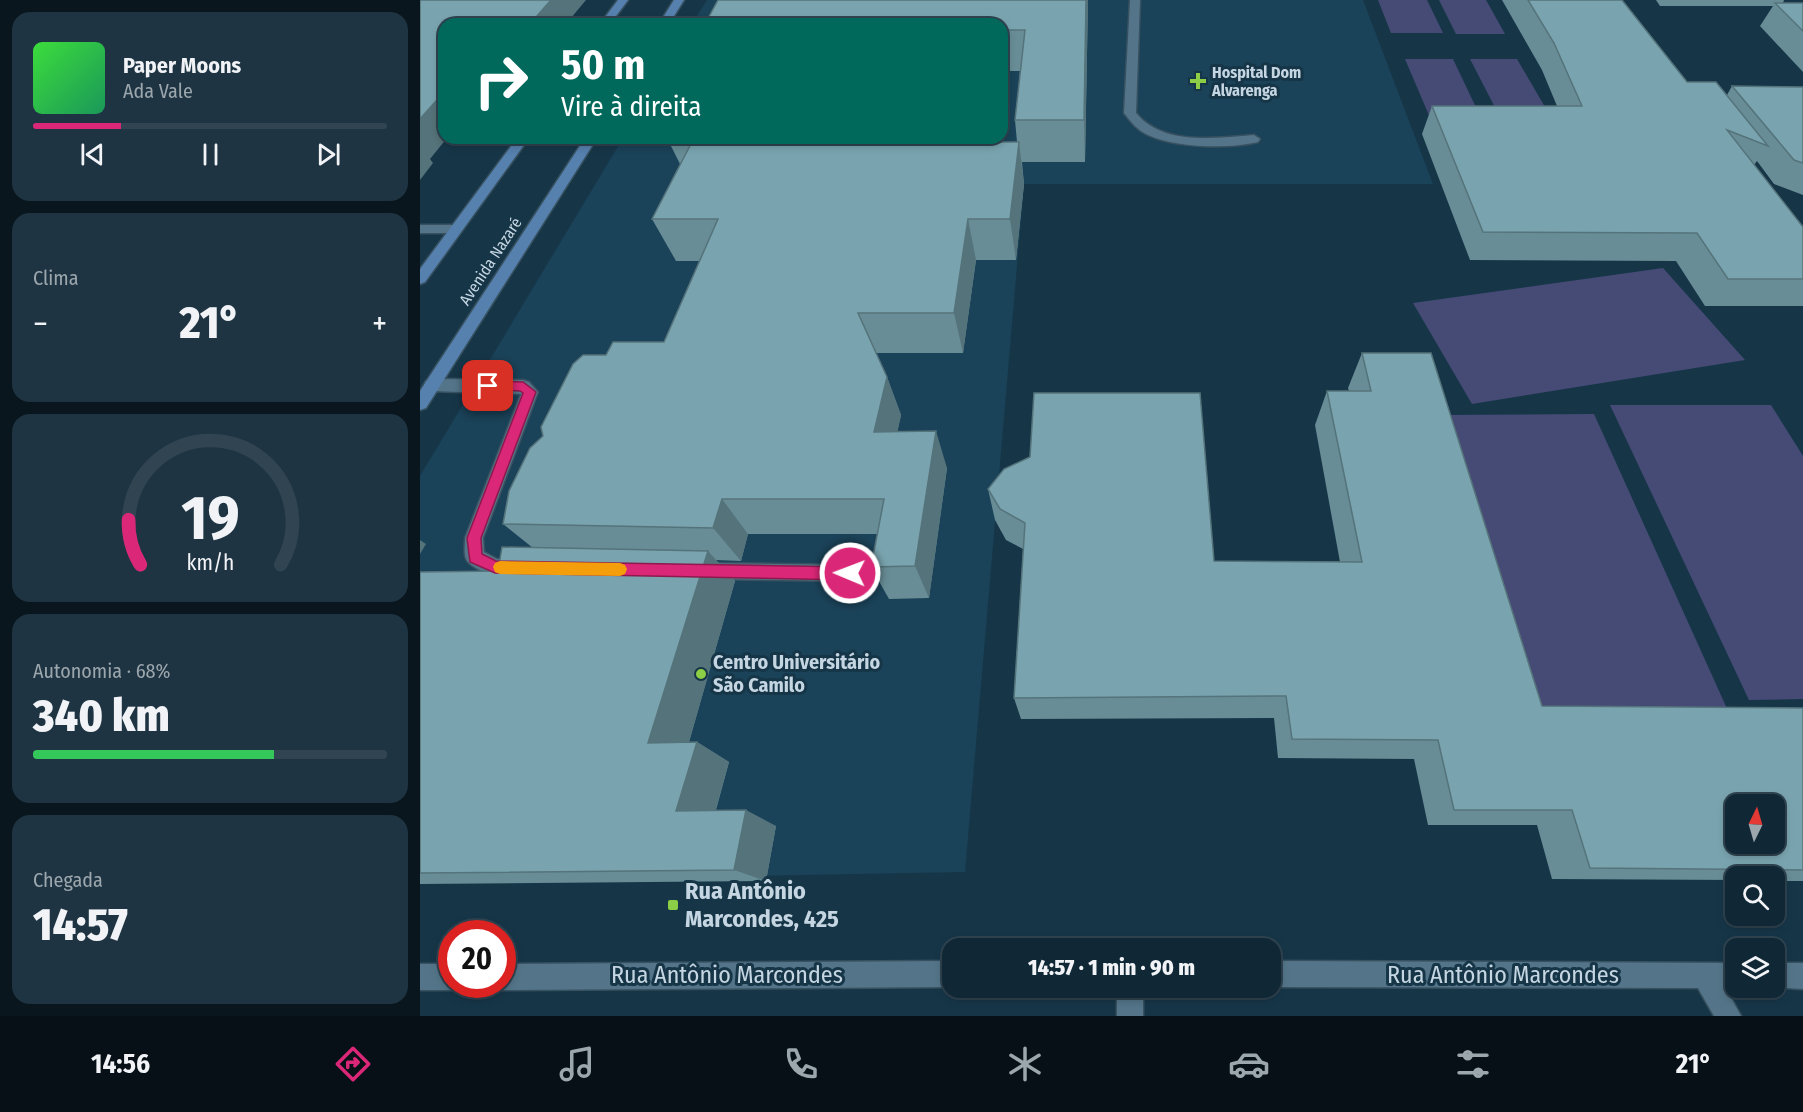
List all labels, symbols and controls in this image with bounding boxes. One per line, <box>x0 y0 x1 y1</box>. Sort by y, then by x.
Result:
text: 50 m <box>561 40 645 90</box>
icon: right <box>462 42 540 120</box>
text: Paper Moons <box>123 52 241 79</box>
place label: Hospital Dom Alvarenga <box>1211 63 1301 100</box>
marker: Hospital Dom Alvarenga <box>1189 72 1207 90</box>
text: Ada Vale <box>123 79 193 103</box>
text: Vire à direita <box>561 91 701 123</box>
icon: previous <box>76 138 109 171</box>
icon: pause <box>194 138 227 171</box>
icon: next <box>312 138 345 171</box>
street label: Avenida Nazaré <box>455 214 526 309</box>
text: Clima <box>33 266 78 290</box>
text: 21° <box>179 296 240 350</box>
text: − <box>33 304 48 344</box>
text: + <box>372 304 387 344</box>
pin <box>462 360 513 411</box>
icon: arrive <box>471 369 504 402</box>
text: 19 <box>181 481 239 556</box>
position arrow <box>818 541 882 605</box>
text: km/h <box>186 550 234 576</box>
place label: Centro Universitário São Camilo <box>713 650 880 697</box>
text: Autonomia · 68% <box>33 659 171 683</box>
marker: Centro Universitário São Camilo <box>694 667 708 681</box>
text: 340 km <box>33 689 170 743</box>
north arrow <box>1725 794 1785 854</box>
map controls <box>1725 794 1785 998</box>
button: search <box>1725 866 1785 926</box>
text: Chegada <box>33 868 103 892</box>
place label: Rua Antônio Marcondes, 425 <box>685 877 839 933</box>
text: 14:57 <box>33 898 128 952</box>
marker: Rua Antônio Marcondes, 425 <box>666 898 680 912</box>
speed limit sign: 20 <box>438 920 516 998</box>
button: layers <box>1725 938 1785 998</box>
text: 14:57 · 1 min · 90 m <box>1028 954 1195 981</box>
street label: Rua Antônio Marcondes <box>611 961 843 989</box>
street label: Rua Antônio Marcondes <box>1387 961 1619 989</box>
icon: directions <box>332 1043 374 1085</box>
icon: music <box>556 1043 598 1085</box>
icon: phone <box>780 1043 822 1085</box>
icon: climate <box>1004 1043 1046 1085</box>
icon: car <box>1228 1043 1270 1085</box>
icon: filters <box>1452 1043 1494 1085</box>
text: 14:56 <box>91 1048 150 1080</box>
text: 21° <box>1676 1048 1712 1080</box>

